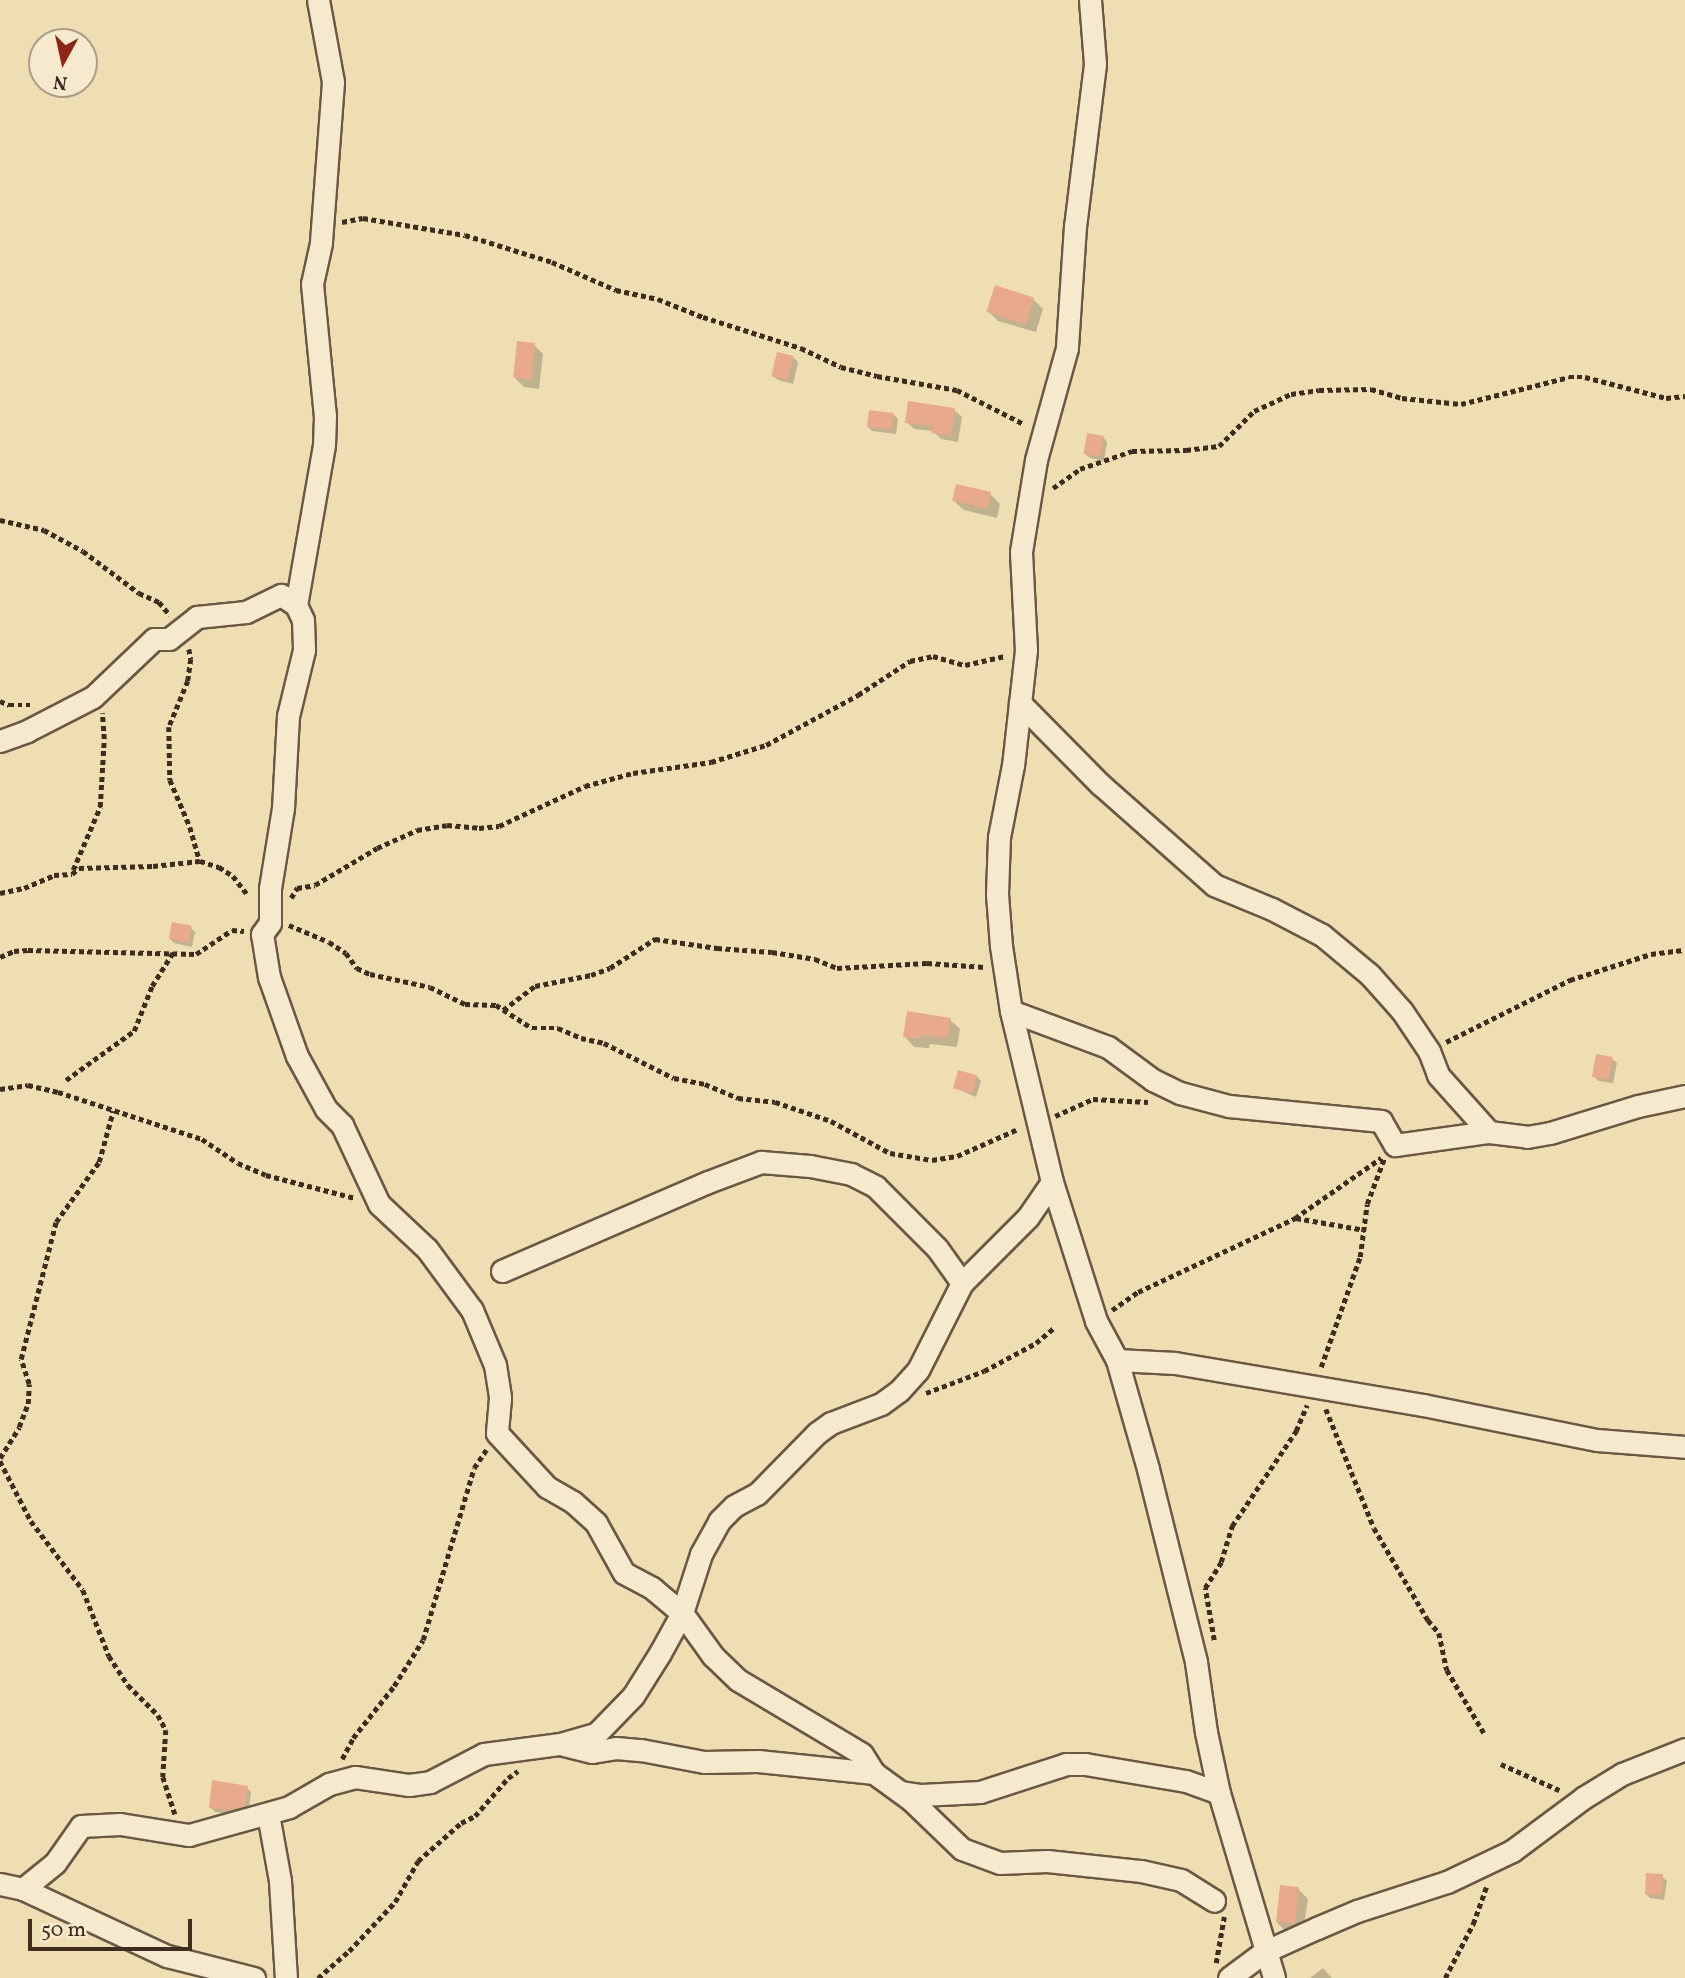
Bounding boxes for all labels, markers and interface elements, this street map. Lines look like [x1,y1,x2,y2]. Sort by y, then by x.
north arrow [28,28,98,98]
text: N [52,68,69,96]
scale bar [32,1904,196,1948]
text: 50 m [41,1916,86,1945]

